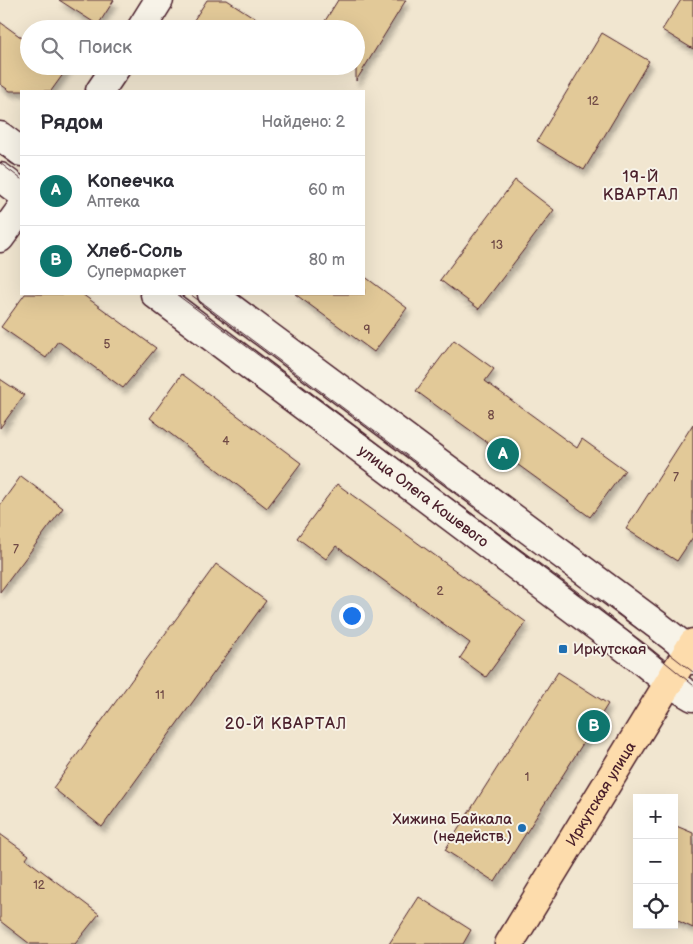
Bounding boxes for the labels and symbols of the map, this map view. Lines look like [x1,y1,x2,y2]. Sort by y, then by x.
house number: 12 [587,94,599,109]
district label: 19-Й КВАРТАЛ [603,168,679,205]
house number: 13 [491,238,503,253]
house number: 9 [364,323,371,338]
house number: 5 [104,337,111,352]
house number: 8 [488,408,495,423]
house number: 4 [222,434,230,449]
pin: A [487,435,519,473]
street label: улица Олега Кошевого [354,441,492,552]
house number: 7 [673,470,679,485]
house number: 7 [13,542,19,557]
house number: 2 [436,584,444,599]
your location [339,603,365,629]
place label: Иркутская [573,640,646,659]
marker: Иркутская [557,643,569,655]
house number: 11 [155,688,165,703]
pin: B [578,707,610,745]
district label: 20-Й КВАРТАЛ [225,715,347,734]
street label: Иркутская улица [562,738,640,850]
house number: 1 [525,770,529,785]
place label: Хижина Байкала (недейств.) [393,810,512,846]
marker: Хижина Байкала (недейств.) [516,822,528,834]
house number: 12 [33,878,45,893]

